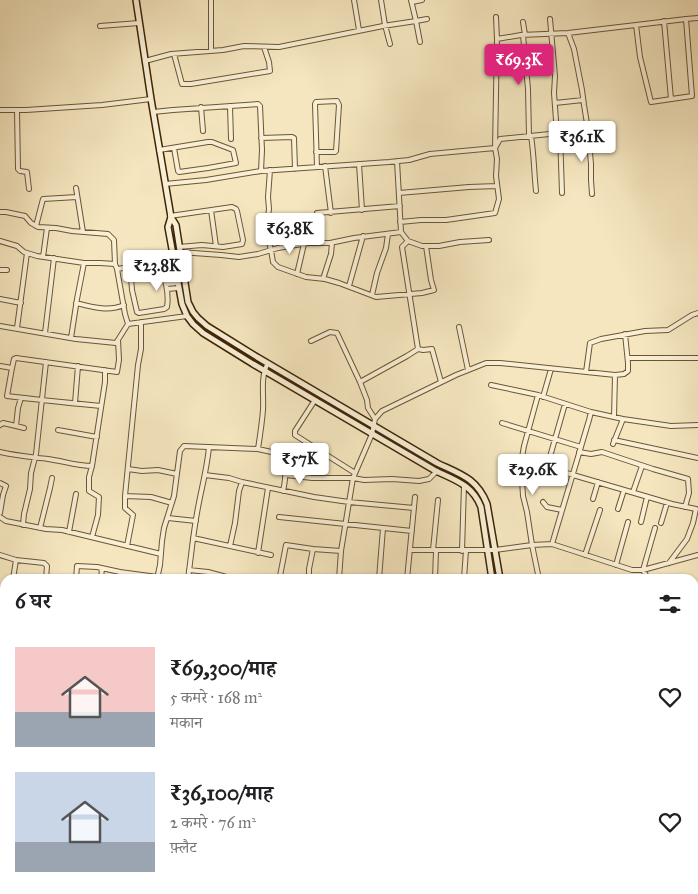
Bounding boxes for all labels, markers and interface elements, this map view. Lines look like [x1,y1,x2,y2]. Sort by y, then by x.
pin: ₹69.3K [478,44,560,86]
text: ₹69.3K [496,50,542,69]
pin: ₹36.1K [541,120,623,163]
text: ₹36.1K [560,127,604,146]
pin: ₹63.8K [249,212,331,255]
text: ₹63.8K [267,219,313,238]
pin: ₹23.8K [116,250,198,292]
text: ₹23.8K [134,256,180,275]
pin: ₹57K [270,442,330,485]
text: ₹57K [282,449,318,468]
pin: ₹29.6K [492,454,574,496]
text: ₹29.6K [509,460,557,479]
text: 6 घर [15,588,51,614]
icon: filters [656,590,684,618]
text: ₹69,300/माह [170,655,276,681]
icon: home [55,667,115,727]
icon: heart [656,683,684,711]
text: 5 कमरे · 168 m² [170,688,262,707]
text: मकान [170,713,202,732]
text: ₹36,100/माह [170,780,273,806]
icon: home [55,792,115,852]
icon: heart [656,808,684,836]
text: 2 कमरे · 76 m² [170,813,256,832]
text: फ़्लैट [170,838,197,857]

